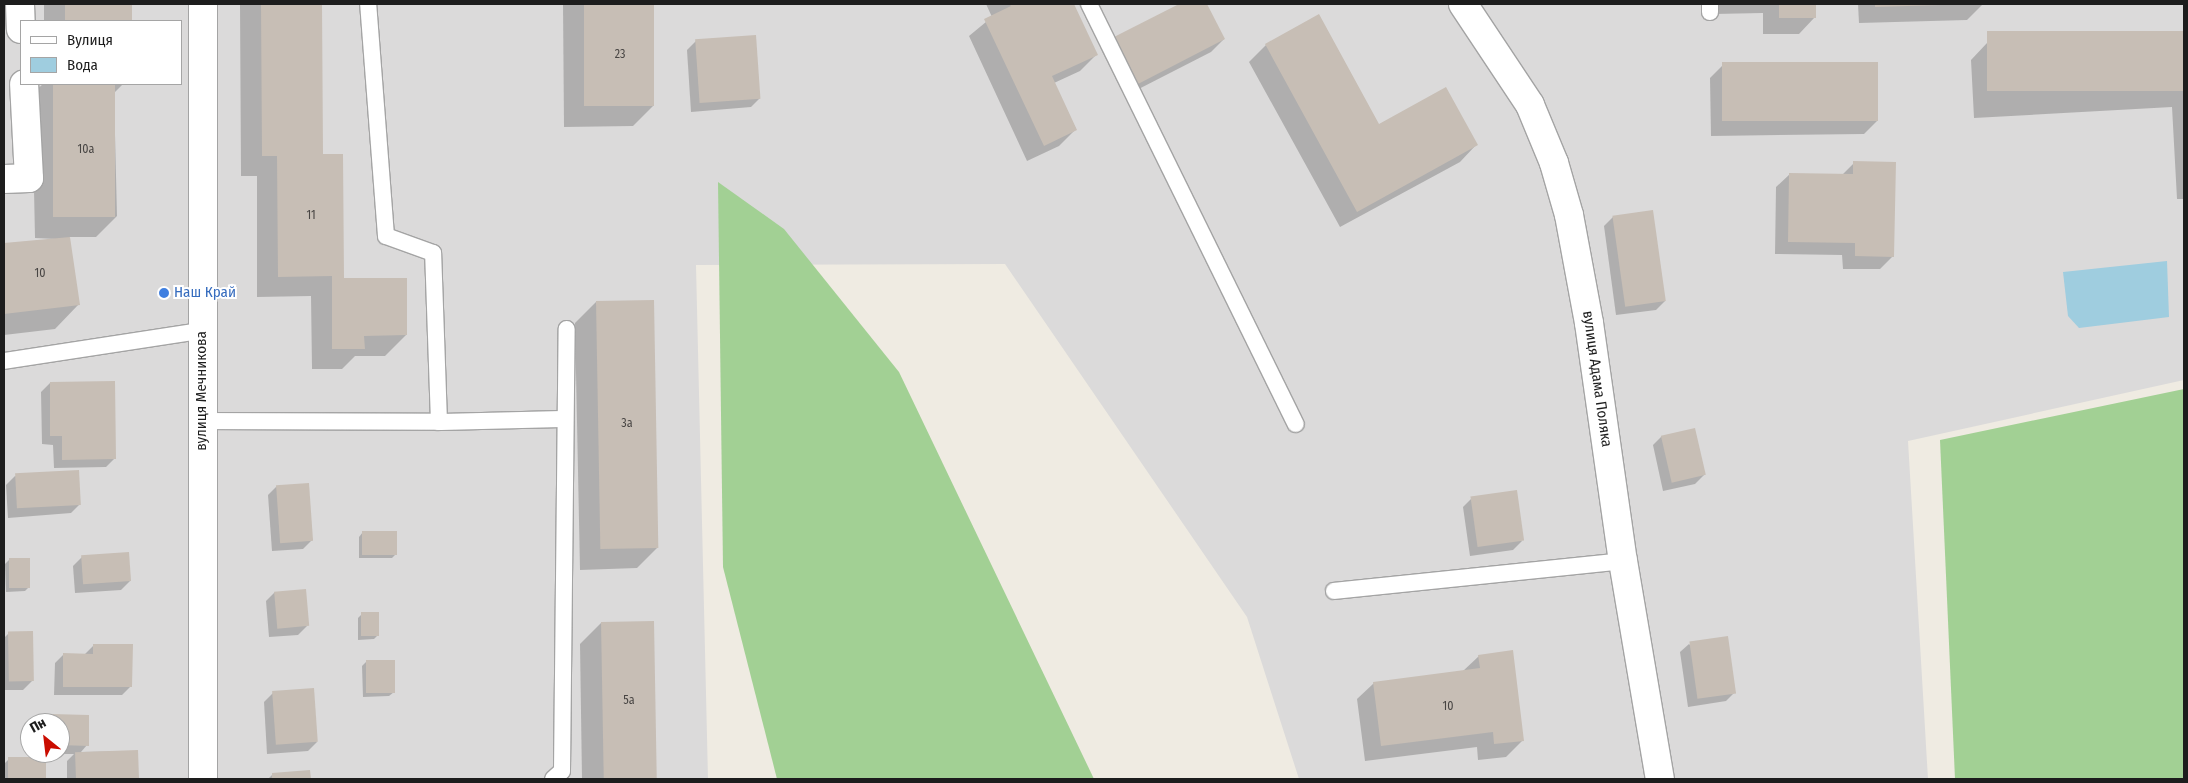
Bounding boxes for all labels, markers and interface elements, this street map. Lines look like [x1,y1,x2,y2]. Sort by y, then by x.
legend [20,20,182,85]
text: Вулиця [67,31,113,49]
house number: 23 [615,48,625,62]
text: Вода [67,56,98,74]
house number: 10а [78,143,94,157]
house number: 11 [306,209,316,223]
house number: 10 [35,267,45,281]
place label: Наш Край [174,284,236,302]
marker: Наш Край [158,287,170,299]
street label: вулиця Адама Поляка [1579,310,1615,448]
street label: вулиця Мечникова [193,331,211,451]
house number: 3а [621,417,633,431]
house number: 5а [623,694,635,708]
house number: 10 [1443,700,1453,714]
north arrow [20,713,70,763]
text: Пн [27,714,49,737]

